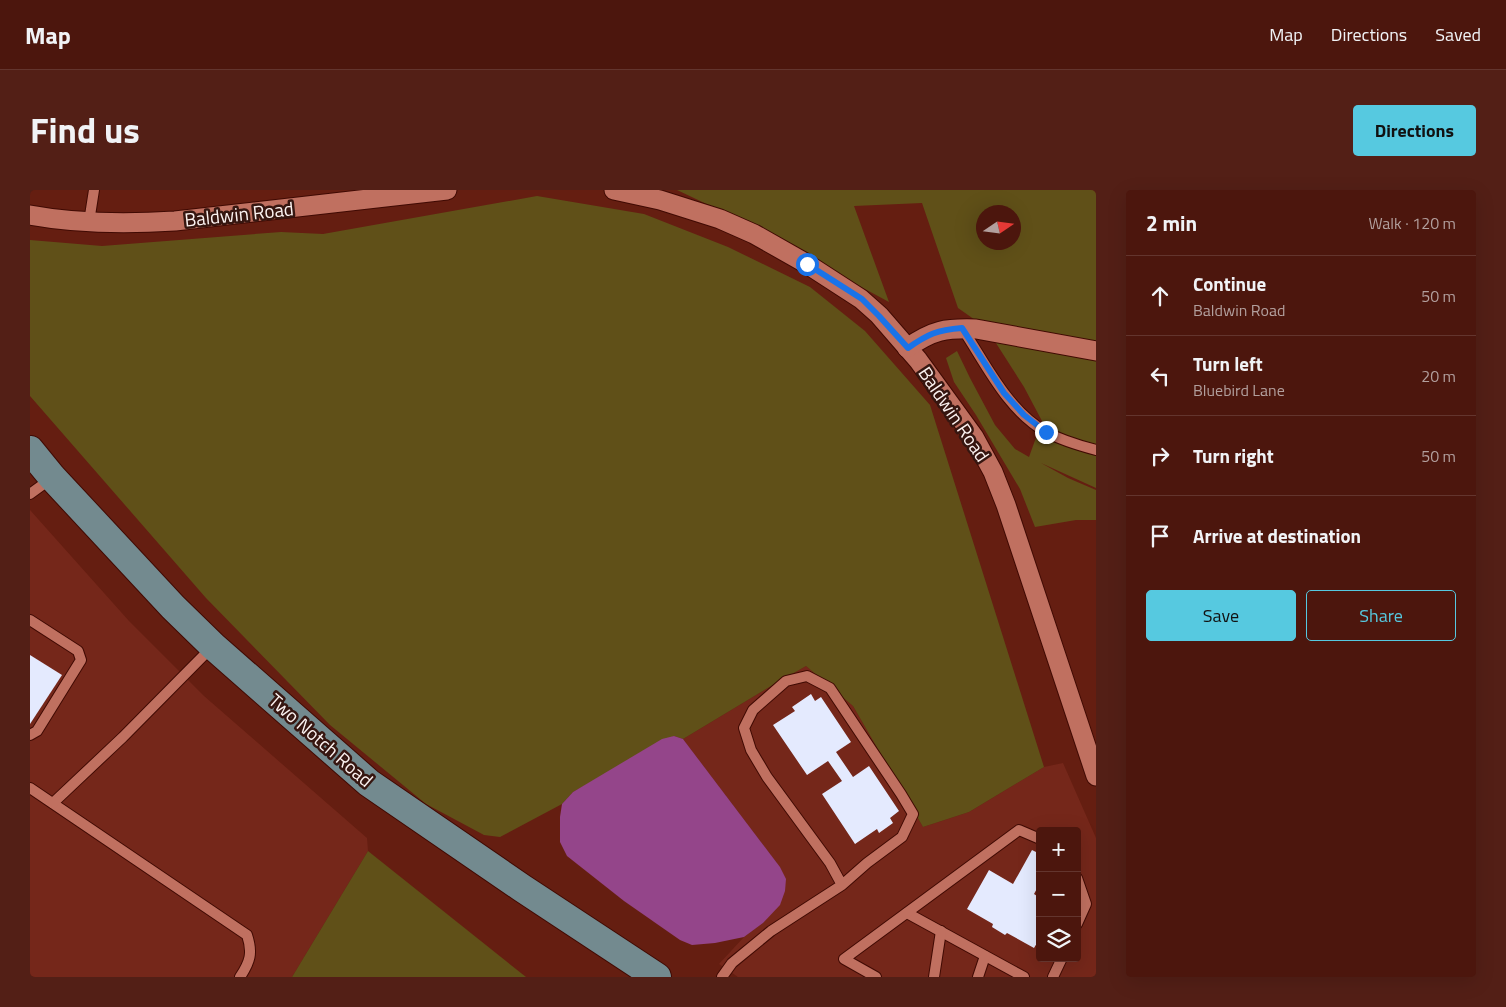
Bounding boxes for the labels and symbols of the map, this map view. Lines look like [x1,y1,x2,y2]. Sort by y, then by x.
street label: Baldwin Road [183,193,295,234]
north arrow [976,205,1021,250]
route start [796,253,819,276]
street label: Baldwin Road [912,360,997,467]
route end [1035,421,1058,444]
street label: Two Notch Road [263,686,380,793]

